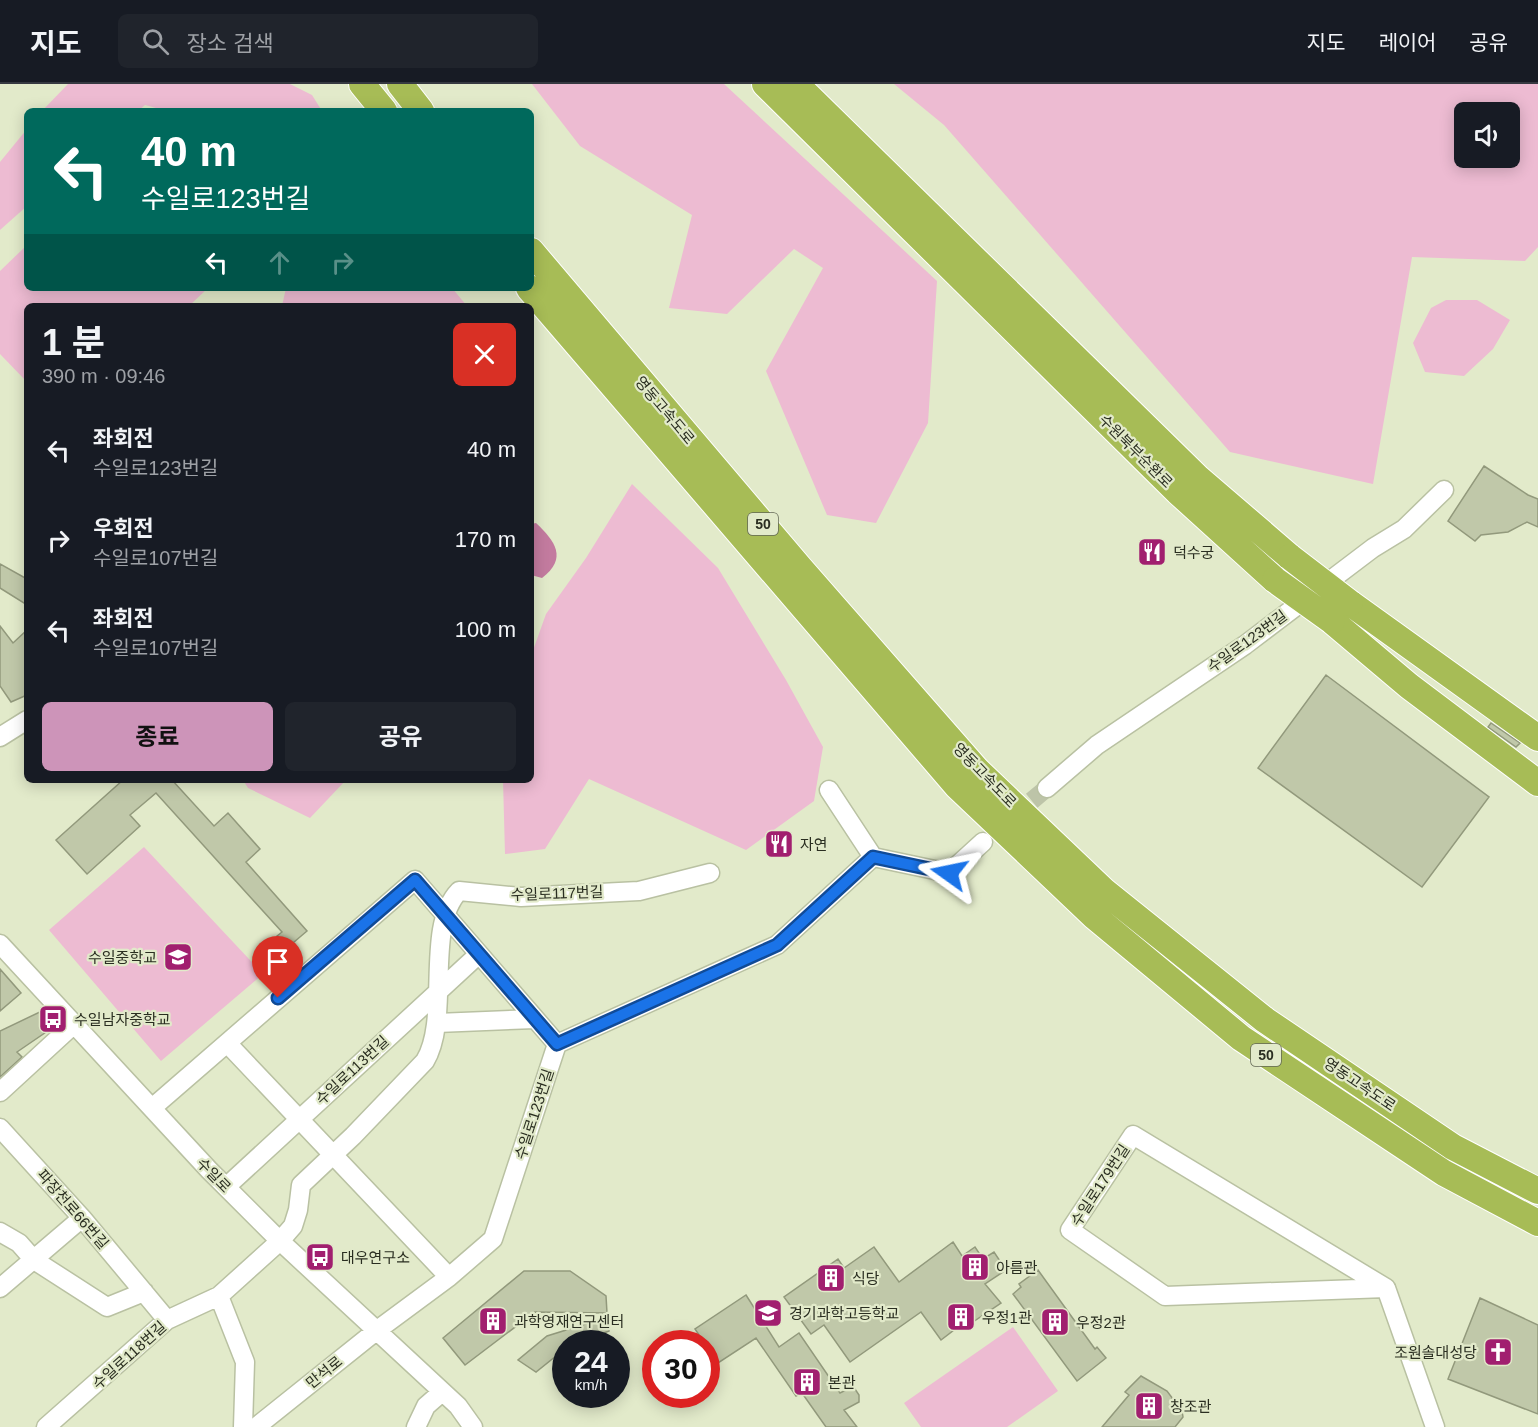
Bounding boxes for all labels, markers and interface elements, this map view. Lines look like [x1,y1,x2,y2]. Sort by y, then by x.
search box [118,14,538,68]
icon: search [139,25,172,58]
text: 지도 [30,28,82,59]
text: 장소 검색 [187,31,274,56]
text: 지도 [1307,31,1345,54]
text: 레이어 [1378,31,1436,54]
text: 공유 [1469,31,1508,54]
map controls [1454,102,1520,168]
button: sound [1454,102,1520,168]
text: 40 m [141,128,237,175]
icon: left [42,132,120,210]
text: 수일로123번길 [141,184,310,214]
icon: left [200,246,233,279]
icon: ahead [263,246,296,279]
icon: right [326,246,359,279]
text: 1 분 [42,322,105,363]
button: close [453,323,516,386]
text: 390 m · 09:46 [42,365,165,387]
street label: 영동고속도로 [632,373,698,447]
street label: 수원북부순환로 [1096,411,1176,491]
text: 좌회전 [93,426,154,451]
icon: left [42,434,75,467]
text: 40 m [467,437,516,462]
text: 수일로123번길 [93,457,218,479]
road number: 50 [748,513,778,535]
text: 우회전 [93,516,154,541]
icon: right [42,524,75,557]
text: 170 m [455,527,516,552]
restaurant icon: 덕수궁 [1136,536,1168,568]
place label: 덕수궁 [1173,544,1214,561]
text: 수일로107번길 [93,547,218,569]
text: 좌회전 [93,606,154,631]
street label: 수일로123번길 [1204,606,1290,676]
icon: left [42,614,75,647]
text: 100 m [455,617,516,642]
text: 수일로107번길 [93,637,218,659]
button: 종료 [42,702,273,771]
button: 공유 [285,702,516,771]
street label: 영동고속도로 [950,739,1020,811]
restaurant icon: 자연 [763,828,795,860]
place label: 자연 [800,836,828,853]
position arrow [917,841,981,905]
street label: 수일로117번길 [510,883,604,903]
pin [252,936,303,998]
school or university icon: 수일중학교 [162,941,194,973]
icon: arrive [261,945,294,978]
place label: 수일중학교 [88,949,157,966]
bus stop icon: 수일남자중학교 [37,1003,69,1035]
place label: 수일남자중학교 [74,1011,171,1028]
street label: 수일로113번길 [312,1032,392,1108]
road number: 50 [1251,1044,1281,1066]
street label: 영동고속도로 [1321,1054,1399,1114]
street label: 수일로123번길 [511,1067,557,1161]
street label: 수일로179번길 [1067,1141,1133,1229]
street label: 수일로 [194,1154,234,1196]
street label: 파장천로66번길 [34,1166,112,1252]
bus stop icon: 대우연구소 [304,1241,336,1273]
place label: 대우연구소 [341,1249,410,1266]
building icon: 아름관 [959,1251,991,1283]
place label: 아름관 [996,1259,1038,1276]
building icon: 식당 [815,1262,847,1294]
place label: 식당 [852,1270,880,1287]
school or university icon: 경기과학고등학교 [752,1297,784,1329]
building icon: 우정1관 [945,1301,977,1333]
building icon: 과학영재연구센터 [477,1305,509,1337]
place label: 경기과학고등학교 [789,1305,899,1322]
building icon: 우정2관 [1039,1306,1071,1338]
place label: 우정1관 [982,1309,1032,1326]
place label: 과학영재연구센터 [514,1313,624,1330]
place label: 우정2관 [1076,1314,1126,1331]
street label: 수일로118번길 [89,1318,169,1392]
speed limit sign: 30 [642,1330,720,1408]
church icon: 조원솔대성당 [1482,1336,1514,1368]
place label: 조원솔대성당 [1394,1344,1477,1361]
text: 24 [574,1345,608,1378]
street label: 만석로 [303,1352,345,1392]
building icon: 본관 [791,1366,823,1398]
place label: 본관 [828,1374,856,1391]
text: km/h [575,1376,607,1393]
building icon: 창조관 [1133,1390,1165,1422]
place label: 창조관 [1170,1398,1212,1415]

